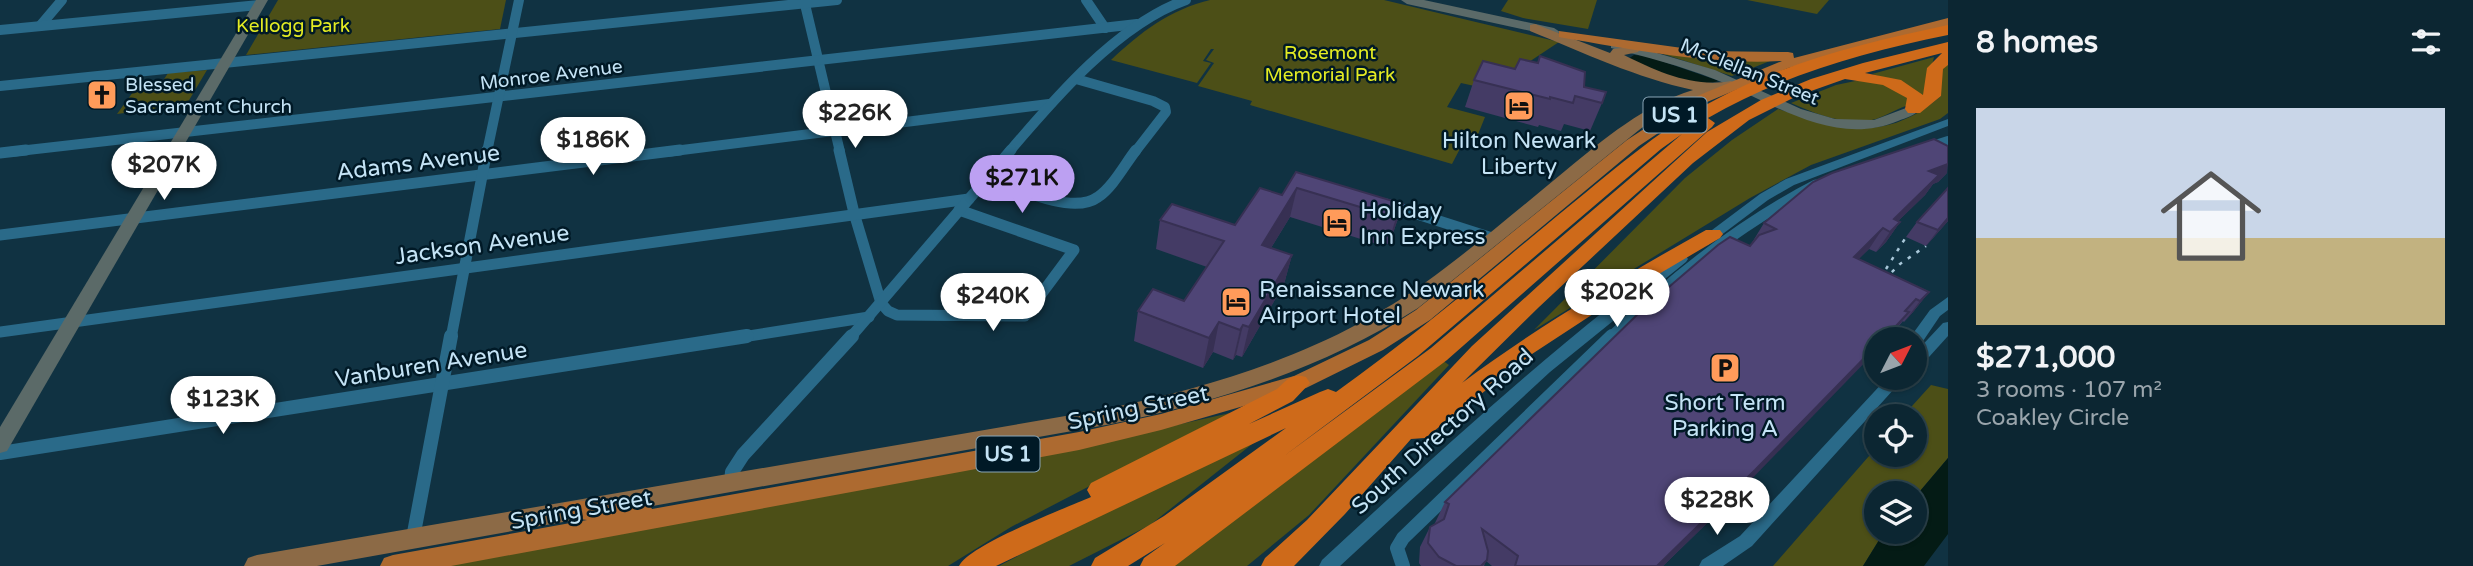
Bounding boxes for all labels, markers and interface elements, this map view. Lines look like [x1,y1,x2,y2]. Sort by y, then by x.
park label: Kellogg Park [236,15,350,37]
icon: filters [2407,23,2445,61]
text: 8 homes [1976,24,2098,61]
street label: McClellan Street [1677,34,1822,110]
park label: Rosemont Memorial Park [1265,42,1395,86]
street label: Monroe Avenue [479,55,624,95]
place label: Blessed Sacrament Church [125,74,292,118]
church icon: Blessed Sacrament Church [85,78,119,112]
hotel icon: Hilton Newark Liberty [1502,89,1536,123]
pin: $226K [806,90,904,150]
road number: US 1 [1644,97,1706,132]
text: $226K [819,99,891,127]
pin: $186K [544,118,642,177]
text: $186K [557,126,629,154]
place label: Hilton Newark Liberty [1442,127,1596,181]
street label: Adams Avenue [335,139,502,187]
pin: $207K [115,142,213,202]
text: $207K [128,151,200,179]
icon: home [2148,153,2274,279]
pin: $271K [973,156,1071,215]
text: $271K [986,164,1058,192]
place label: Holiday Inn Express [1360,197,1486,251]
hotel icon: Holiday Inn Express [1320,206,1354,240]
street label: Jackson Avenue [393,219,571,271]
pin: $202K [1568,270,1666,329]
pin: $240K [944,274,1042,333]
place label: Renaissance Newark Airport Hotel [1259,276,1485,330]
text: $202K [1581,278,1653,306]
text: $240K [957,282,1029,310]
hotel icon: Renaissance Newark Airport Hotel [1219,285,1253,319]
north arrow [1864,327,1927,390]
map controls [1864,327,1927,544]
street label: Vanburen Avenue [333,336,529,394]
text: $271,000 [1976,339,2115,376]
street label: South Directory Road [1346,343,1539,521]
parking icon: Short Term Parking A [1708,351,1742,385]
pin: $123K [174,376,272,436]
text: 3 rooms · 107 m² [1976,376,2162,404]
street label: Spring Street [1065,379,1211,437]
text: $123K [187,385,259,413]
place label: Short Term Parking A [1664,389,1786,443]
button: locate [1864,404,1927,467]
text: Coakley Circle [1976,404,2129,432]
road number: US 1 [976,436,1040,472]
pin: $228K [1668,477,1766,537]
button: layers [1864,481,1927,544]
street label: Spring Street [508,484,654,536]
text: $228K [1681,486,1753,514]

